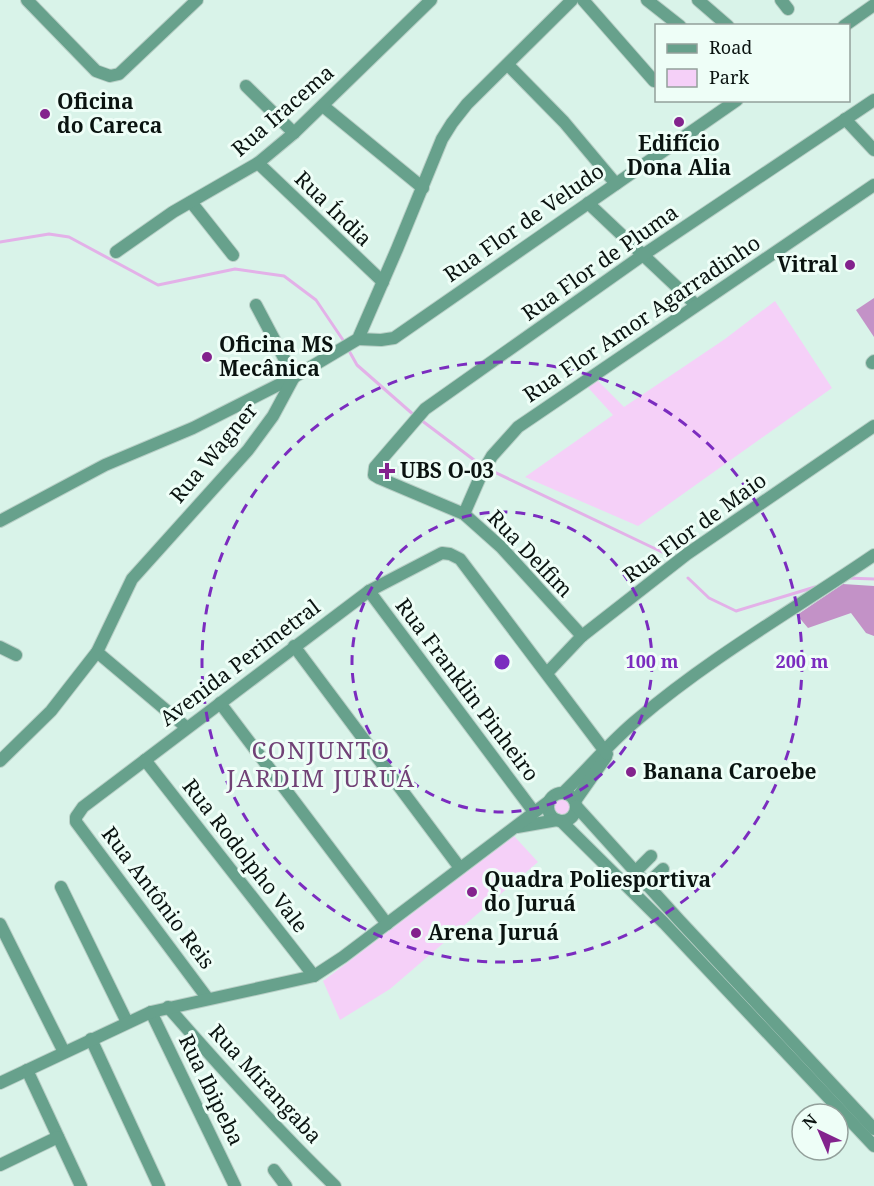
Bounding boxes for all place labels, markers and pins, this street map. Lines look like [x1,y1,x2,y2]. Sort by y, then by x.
place label: Oficina do Careca [57,87,162,139]
marker: Oficina do Careca [38,107,52,121]
marker: Edifício Dona Alia [672,115,686,129]
place label: Edifício Dona Alia [627,129,731,181]
place label: Vitral [777,250,839,278]
marker: Vitral [843,258,857,272]
place label: Oficina MS Mecânica [219,330,333,382]
marker: Oficina MS Mecânica [200,350,214,364]
place label: UBS O-03 [400,456,494,484]
marker: UBS O-03 [378,462,396,480]
centre of rings [492,652,512,672]
place label: Banana Caroebe [643,757,817,785]
marker: Banana Caroebe [624,765,638,779]
place label: Quadra Poliesportiva do Juruá [484,865,711,917]
marker: Quadra Poliesportiva do Juruá [465,885,479,899]
place label: Arena Juruá [428,918,559,946]
marker: Arena Juruá [409,926,423,940]

